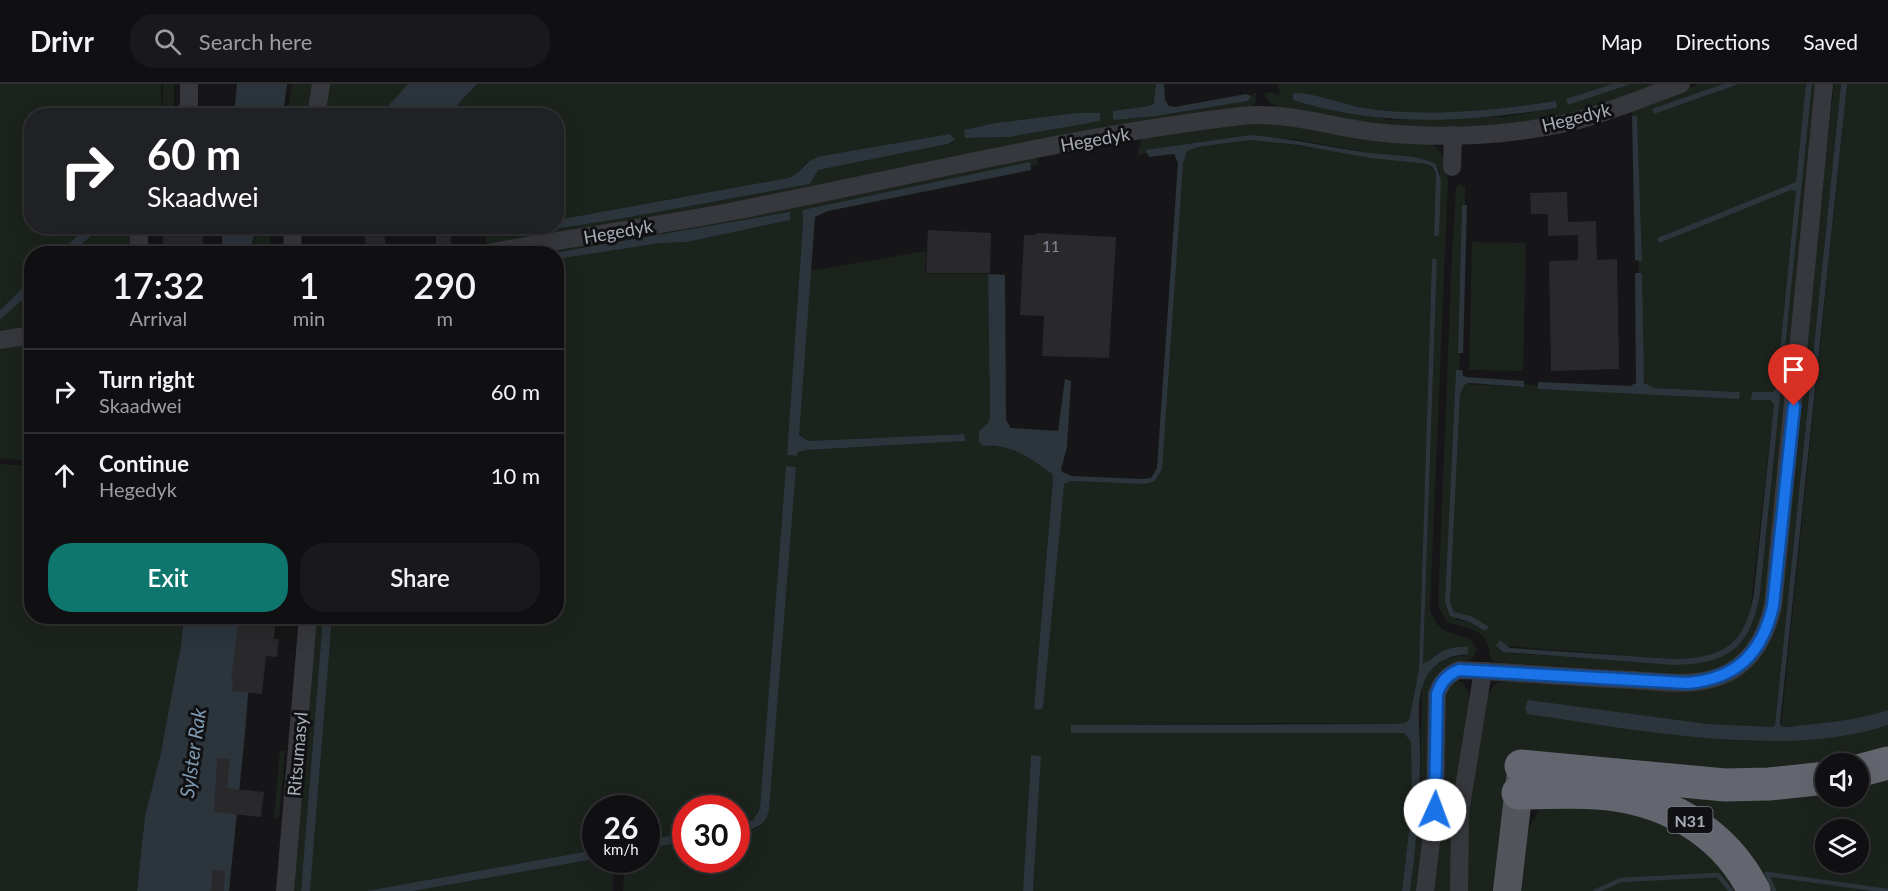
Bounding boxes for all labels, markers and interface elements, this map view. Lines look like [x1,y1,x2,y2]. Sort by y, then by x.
search box [130,14,550,68]
text: Drivr [30,24,94,58]
icon: search [151,25,184,58]
text: Search here [199,28,312,55]
text: Map [1601,29,1642,54]
text: Directions [1675,29,1770,54]
text: Saved [1803,29,1858,54]
street label: Hegedyk [1539,98,1614,136]
street label: Hegedyk [1059,122,1132,156]
text: 60 m [147,129,241,179]
icon: right [48,132,126,210]
text: Skaadwei [147,180,259,213]
street label: Hegedyk [582,214,655,248]
house number: 11 [1042,237,1060,255]
text: 17:32 [112,263,205,307]
text: 1 [299,263,319,307]
text: 290 [413,263,476,307]
text: Arrival [130,306,187,330]
text: min [293,306,325,330]
text: m [436,306,453,330]
pin [1768,344,1819,406]
icon: arrive [1777,353,1810,386]
text: Turn right [99,366,194,393]
icon: right [48,375,81,408]
text: 60 m [491,378,540,405]
text: Skaadwei [99,393,182,417]
text: Continue [99,450,189,477]
icon: ahead [48,459,81,492]
text: 10 m [491,462,540,489]
text: Hegedyk [99,477,177,501]
button: Exit [48,543,288,612]
button: Share [300,543,540,612]
water label: Sylster Rak [174,706,210,799]
street label: Ritsumasyl [282,711,312,797]
map controls [1815,753,1869,873]
button: sound [1815,753,1869,807]
position arrow [1403,778,1467,842]
speed limit sign: 30 [672,795,750,873]
road number: N31 [1668,807,1712,833]
text: 26 [604,809,638,845]
button: layers [1815,819,1869,873]
text: km/h [603,840,639,858]

